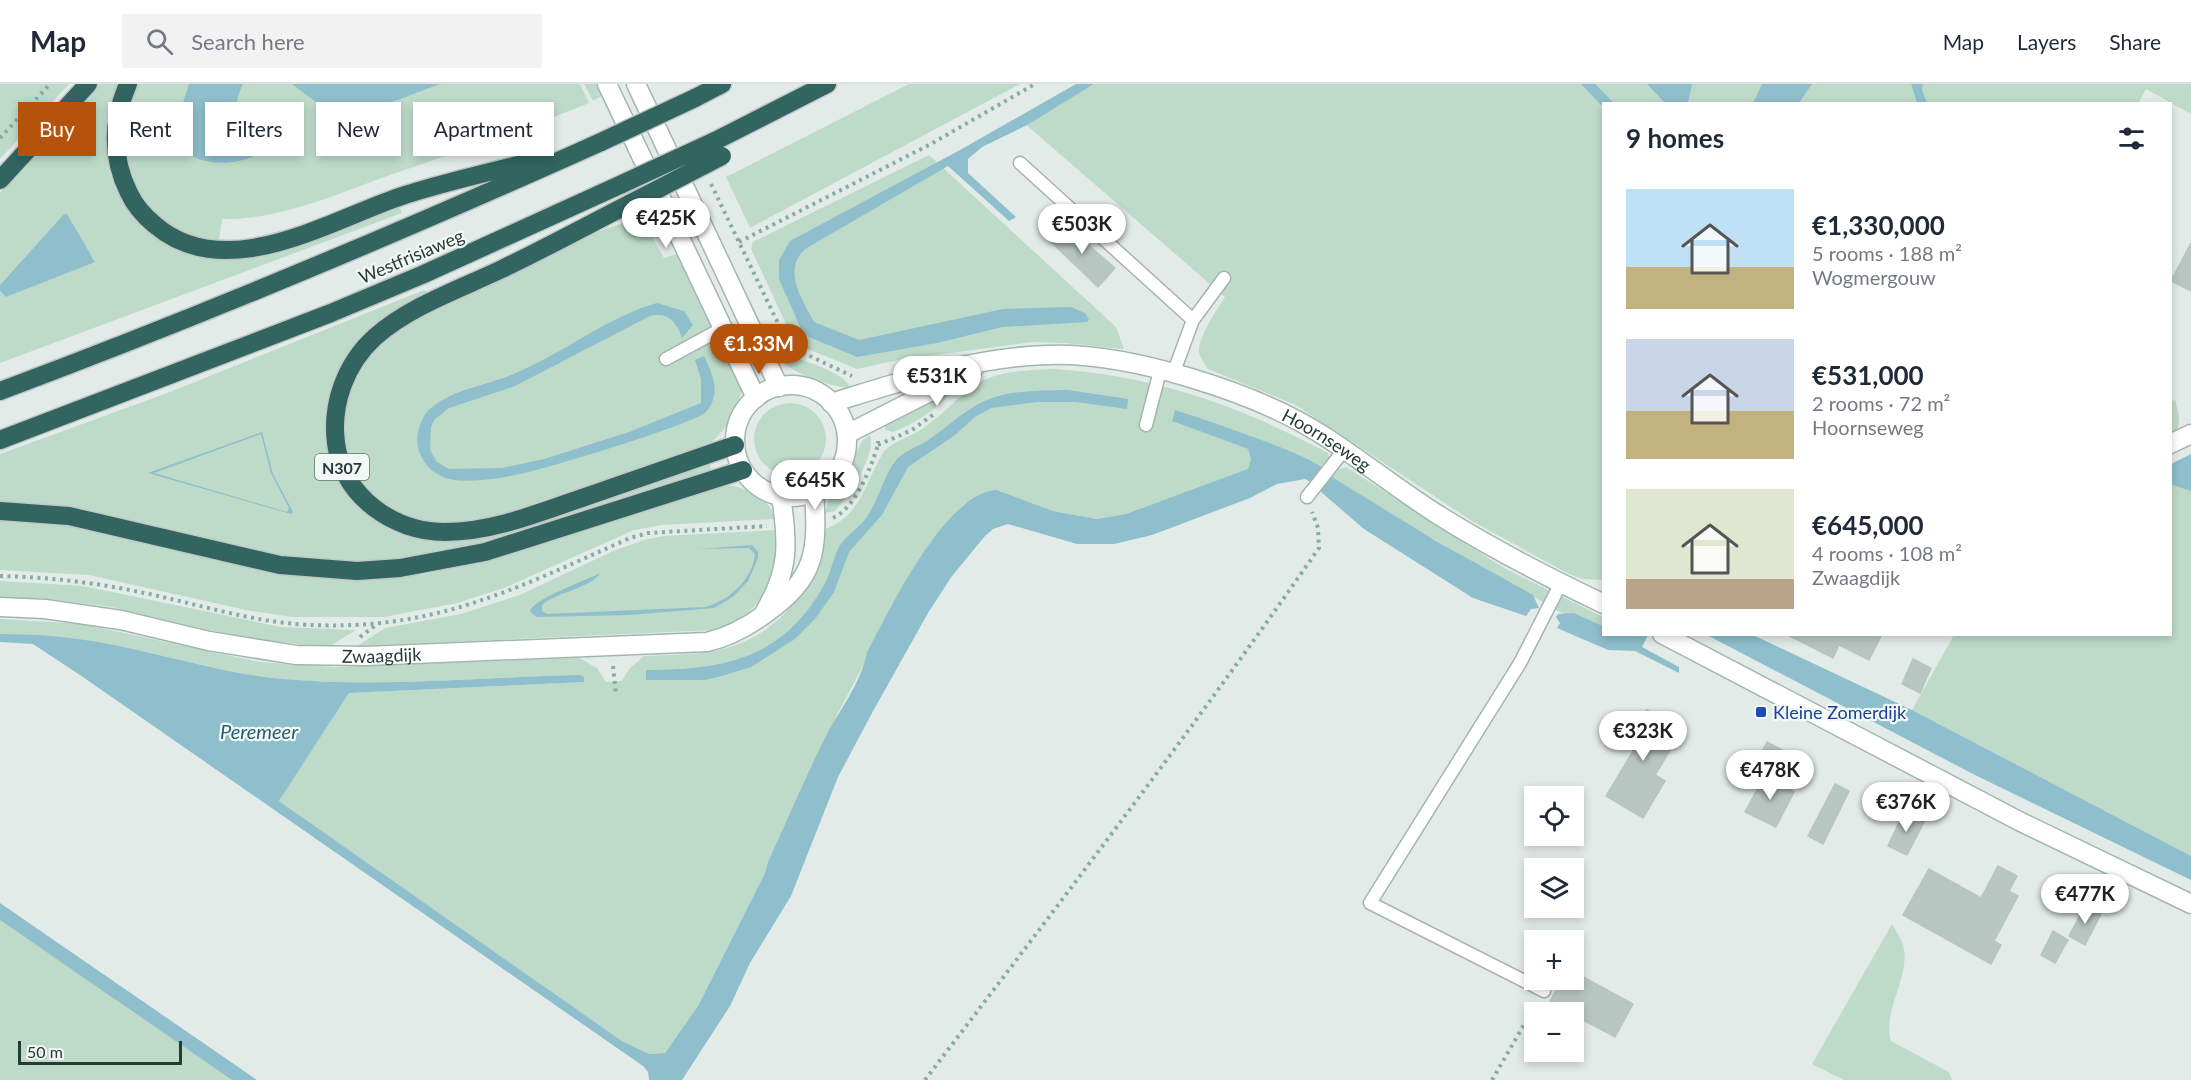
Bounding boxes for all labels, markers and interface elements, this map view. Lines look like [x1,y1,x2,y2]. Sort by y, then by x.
search box [122,14,542,68]
text: Map [30,24,86,58]
icon: search [143,25,176,58]
text: Search here [191,28,305,55]
text: Map [1943,29,1984,54]
text: Layers [2017,29,2076,54]
text: Share [2109,29,2161,54]
chip: Buy [18,102,96,156]
chip: Rent [108,102,193,156]
chip: Filters [205,102,304,156]
chip: New [316,102,401,156]
chip: Apartment [413,102,554,156]
text: 9 homes [1626,122,1724,154]
icon: filters [2115,122,2148,155]
pin: €425K [624,198,708,249]
pin: €503K [1040,204,1124,255]
text: €425K [636,205,696,229]
text: €1,330,000 [1812,209,1945,241]
text: €503K [1052,211,1112,235]
icon: home [1674,213,1746,285]
street label: Westfrisiaweg [355,224,467,288]
text: 5 rooms · 188 m² [1812,241,1962,265]
text: Wogmergouw [1812,265,1936,289]
pin: €1.33M [710,324,808,375]
text: €1.33M [724,331,794,355]
pin: €531K [895,356,979,407]
text: €531,000 [1812,359,1924,391]
text: €531K [907,363,967,387]
icon: home [1674,363,1746,435]
text: 2 rooms · 72 m² [1812,391,1950,415]
street label: Hoornseweg [1279,404,1375,476]
text: Hoornseweg [1812,415,1924,439]
road number: N307 [315,454,369,480]
pin: €645K [773,460,857,511]
text: €645K [785,467,845,491]
text: €645,000 [1812,509,1924,541]
icon: home [1674,513,1746,585]
text: 4 rooms · 108 m² [1812,541,1962,565]
text: Zwaagdijk [1812,565,1900,589]
street label: Zwaagdijk [342,643,423,667]
place label: Kleine Zomerdijk [1773,701,1907,723]
marker: Kleine Zomerdijk [1754,705,1768,719]
pin: €323K [1601,711,1685,762]
text: €323K [1613,718,1673,742]
water label: Peremeer [220,719,299,743]
pin: €478K [1728,750,1812,801]
text: €478K [1740,757,1800,781]
pin: €376K [1864,782,1948,833]
map controls [1524,786,1584,1062]
button: locate [1524,786,1584,846]
text: €376K [1876,789,1936,813]
button: layers [1524,858,1584,918]
pin: €477K [2043,874,2127,925]
text: €477K [2055,881,2115,905]
button: + [1524,930,1584,990]
button: − [1524,1002,1584,1062]
scale bar [18,1038,182,1066]
text: 50 m [27,1042,63,1061]

